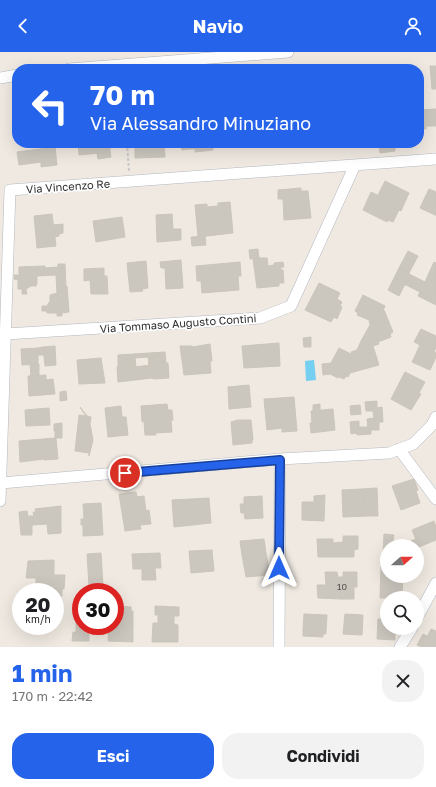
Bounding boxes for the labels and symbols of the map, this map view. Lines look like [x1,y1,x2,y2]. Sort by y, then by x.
street label: Via Vincenzo Re [26,177,110,195]
street label: Via Tommaso Augusto Contini [99,311,257,335]
pin [108,456,142,490]
north arrow [380,539,424,583]
position arrow [258,547,300,589]
house number: 10 [337,581,347,592]
speed limit sign: 30 [72,583,124,635]

